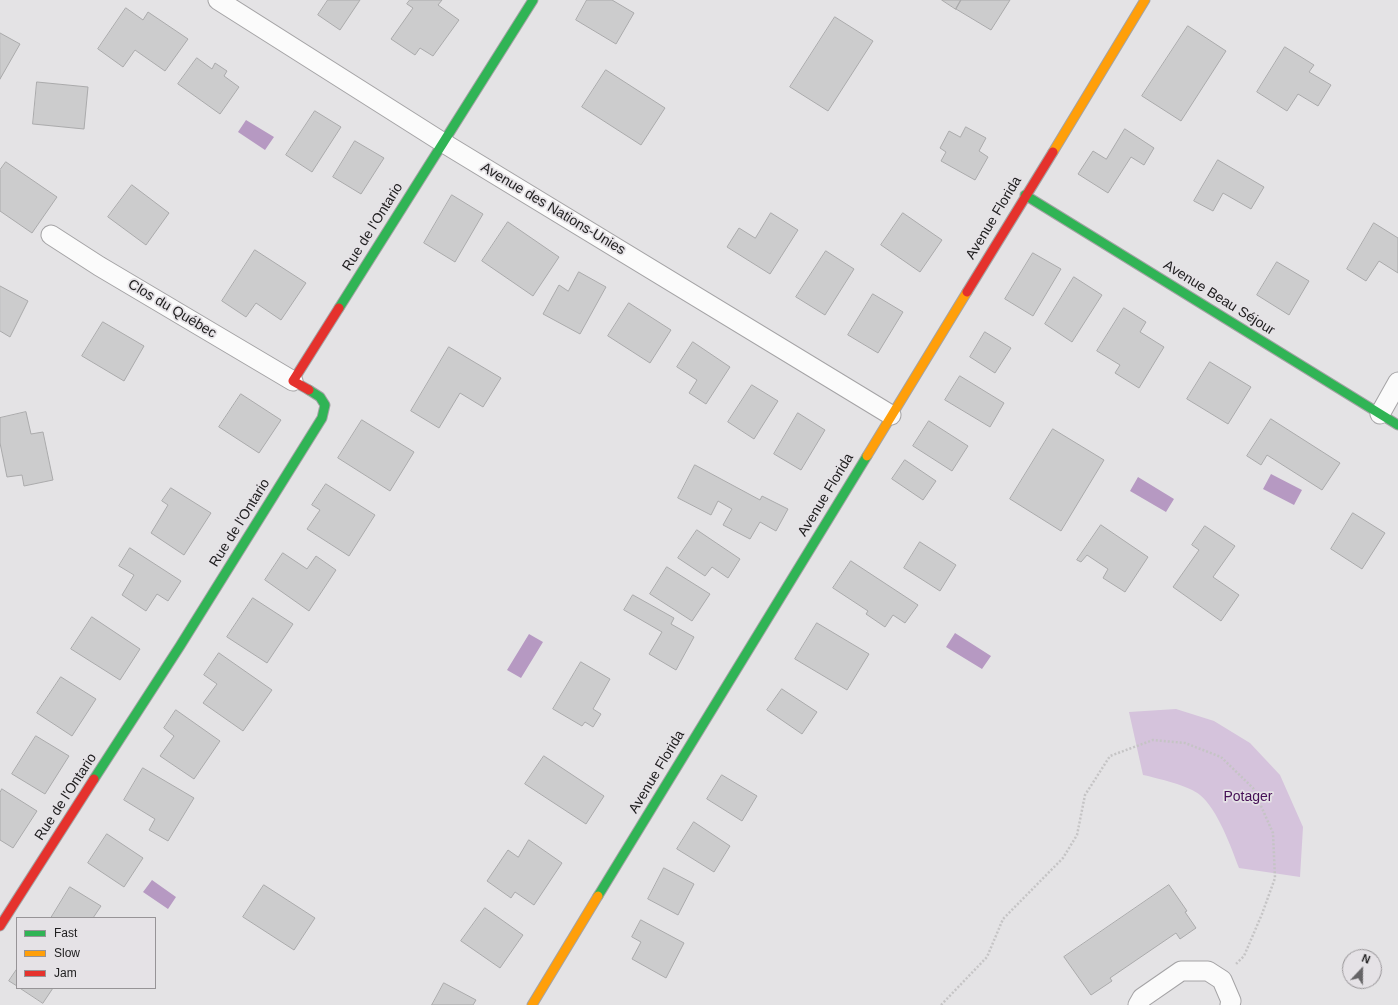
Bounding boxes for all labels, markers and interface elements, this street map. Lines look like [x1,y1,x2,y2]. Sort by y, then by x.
street label: Avenue des Nations-Unies [478,159,628,259]
street label: Avenue Florida [963,173,1025,263]
street label: Rue de l'Ontario [339,180,407,274]
street label: Avenue Beau Séjour [1160,257,1278,339]
street label: Clos du Québec [125,276,219,342]
street label: Avenue Florida [795,450,857,540]
street label: Rue de l'Ontario [206,476,274,570]
street label: Avenue Florida [626,727,688,817]
street label: Rue de l'Ontario [32,750,100,844]
park label: Potager [1223,789,1273,805]
legend [16,917,156,989]
text: Fast [54,926,77,940]
text: Slow [54,946,80,960]
north arrow [1342,949,1382,989]
text: N [1360,952,1372,966]
text: Jam [54,966,77,980]

